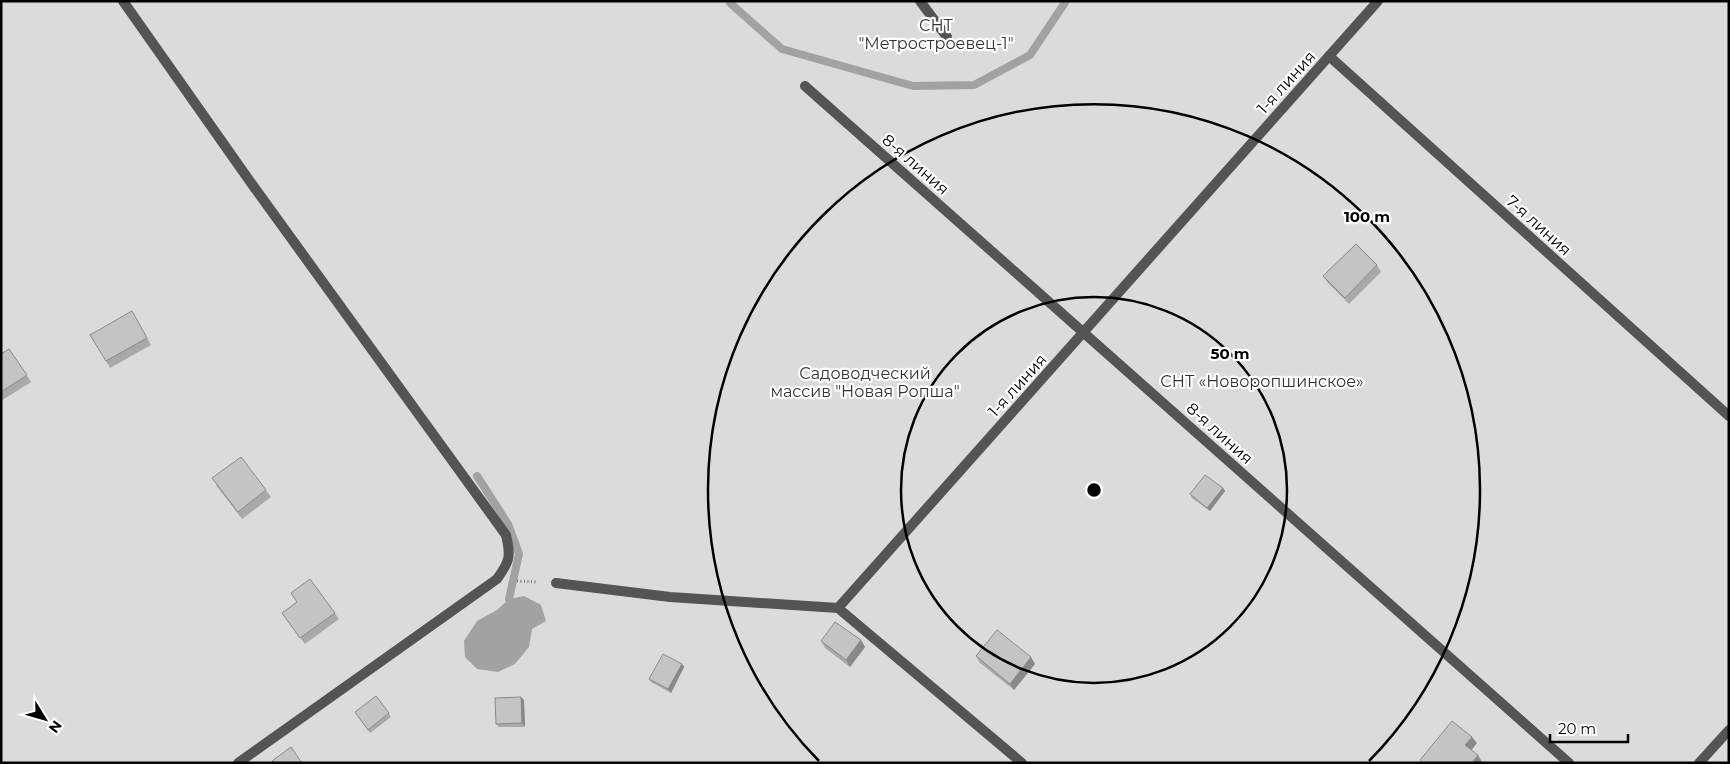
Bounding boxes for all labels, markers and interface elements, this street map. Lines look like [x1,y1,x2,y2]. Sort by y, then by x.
park label: СНТ "Метростроевец-1" [858,16,1014,53]
street label: 1-я линия [1253,47,1320,118]
street label: 8-я линия [878,130,953,199]
street label: 7-я линия [1502,191,1575,259]
text: 100 m [1344,207,1390,226]
text: 50 m [1210,344,1250,363]
street label: 1-я линия [984,350,1051,421]
park label: Садоводческий массив "Новая Ропша" [770,364,960,401]
park label: СНТ «Новоропшинское» [1160,372,1364,391]
street label: 8-я линия [1183,399,1257,468]
centre of rings [1085,481,1103,499]
north arrow [20,694,70,744]
scale bar [1550,712,1628,744]
text: N [45,717,66,737]
text: 20 m [1558,719,1596,738]

